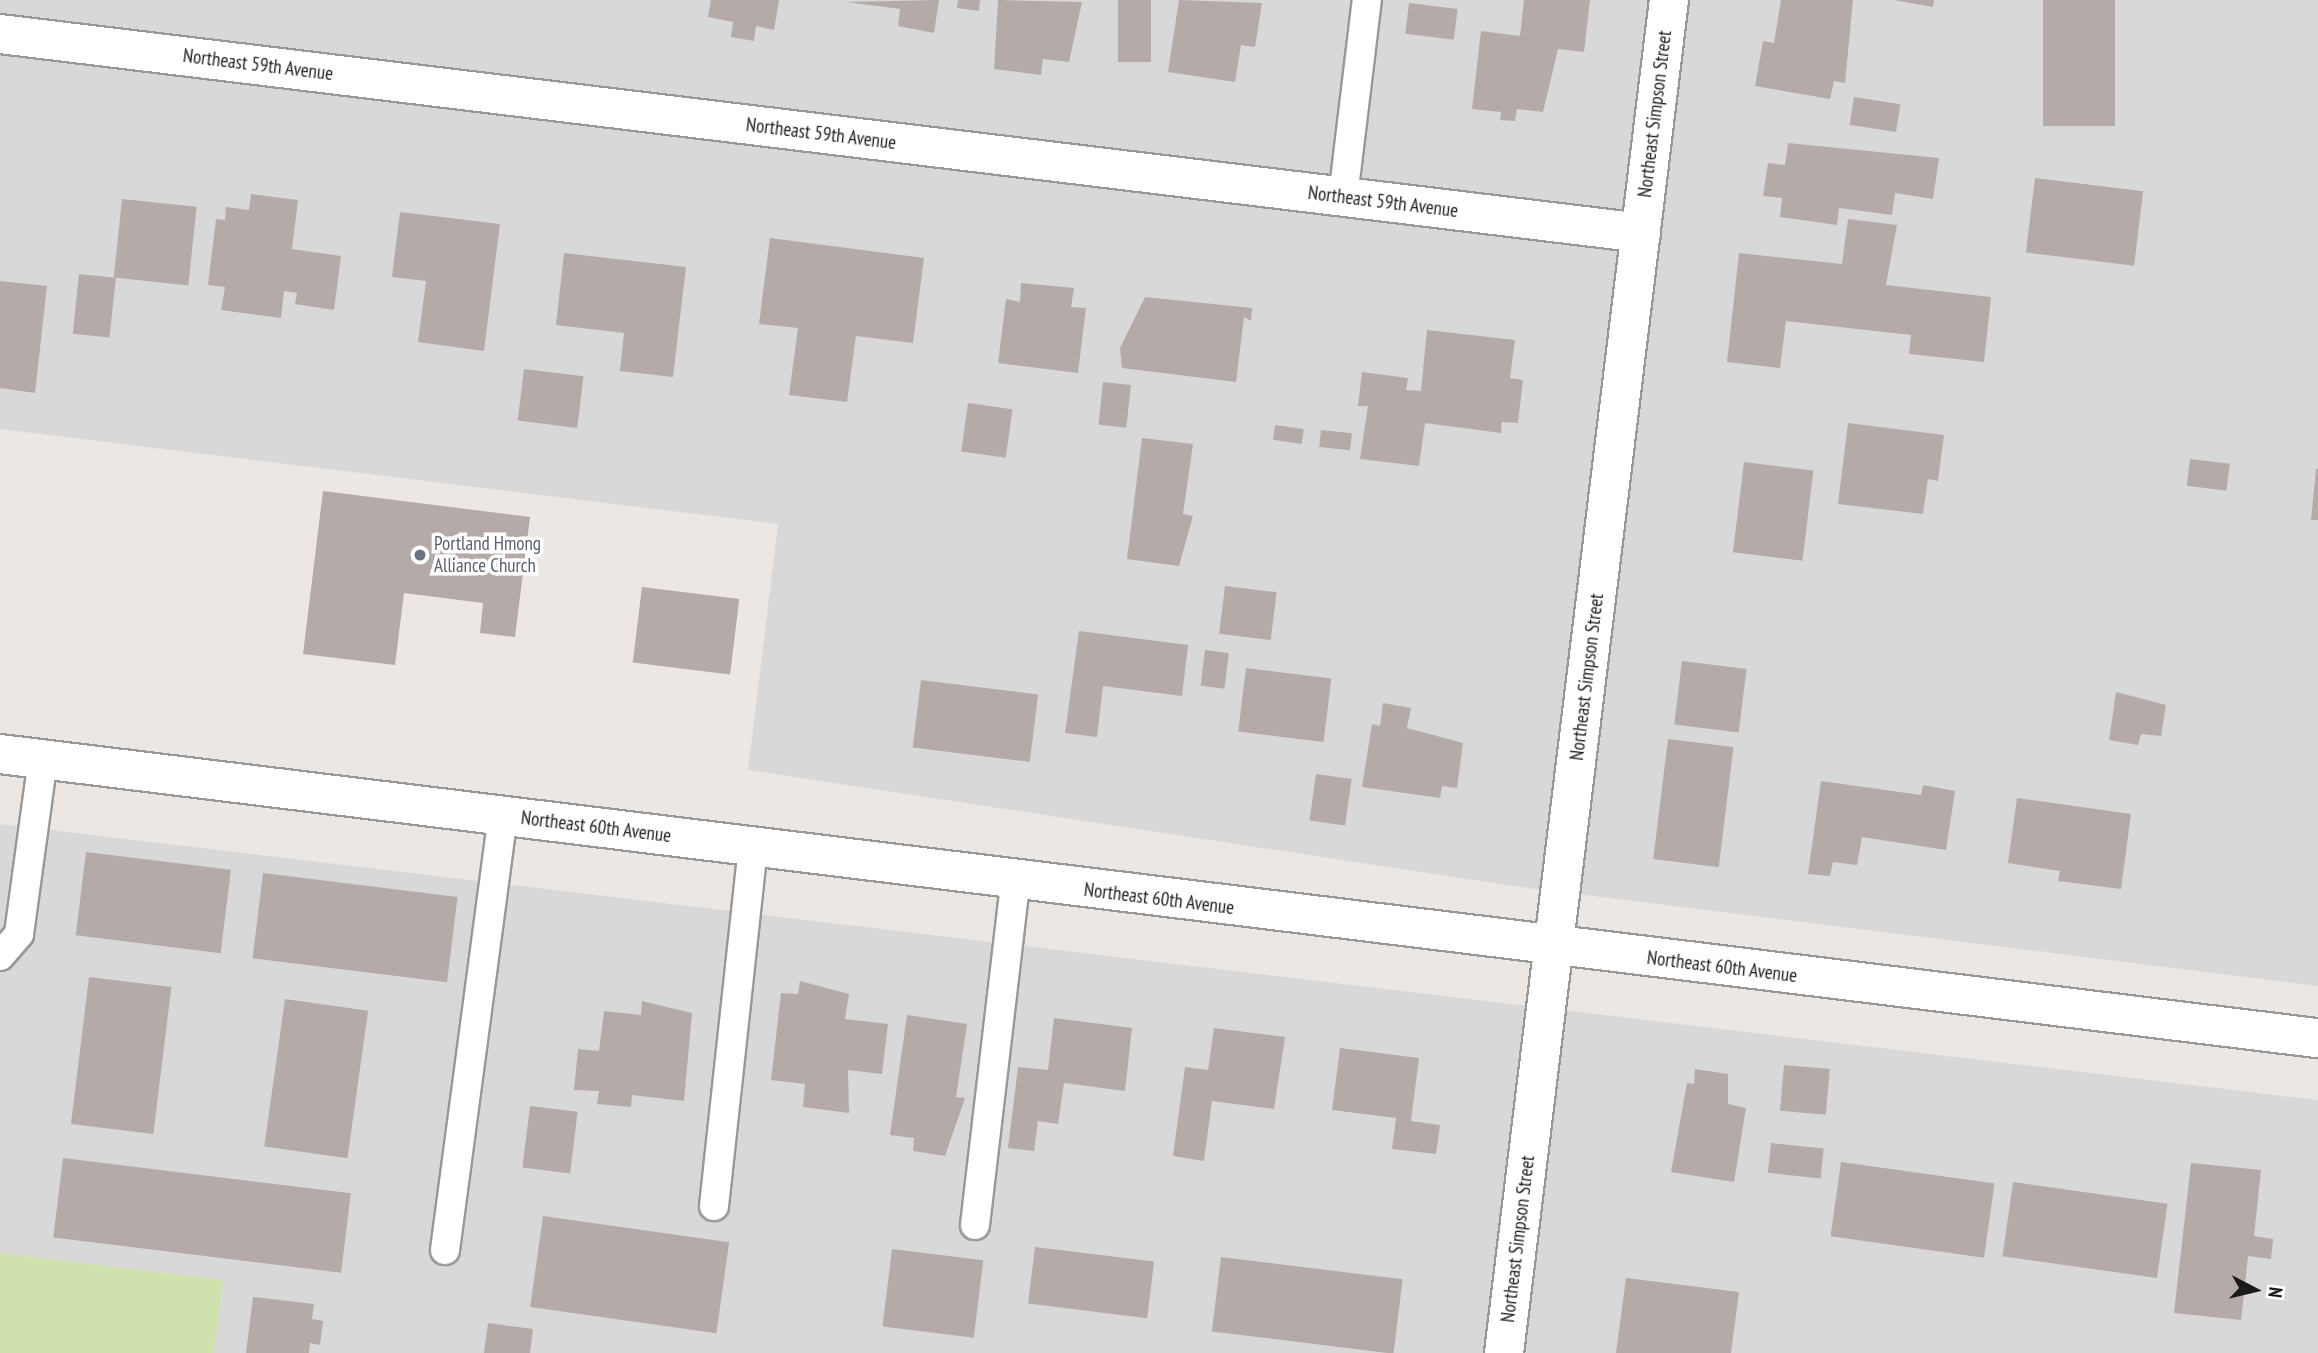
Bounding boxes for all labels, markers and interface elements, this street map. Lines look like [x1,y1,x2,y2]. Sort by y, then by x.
street label: Northeast Simpson Street [1633,29,1677,199]
street label: Northeast 59th Avenue [181,44,335,86]
street label: Northeast 59th Avenue [744,113,898,155]
street label: Northeast 59th Avenue [1306,181,1460,223]
place label: Portland Hmong Alliance Church [434,533,541,577]
marker: Portland Hmong Alliance Church [412,547,428,563]
street label: Northeast Simpson Street [1565,592,1609,762]
street label: Northeast 60th Avenue [519,806,673,848]
street label: Northeast 60th Avenue [1082,878,1236,920]
street label: Northeast 60th Avenue [1645,946,1799,988]
street label: Northeast Simpson Street [1496,1154,1540,1324]
north arrow [2220,1255,2290,1325]
text: N [2263,1286,2288,1299]

